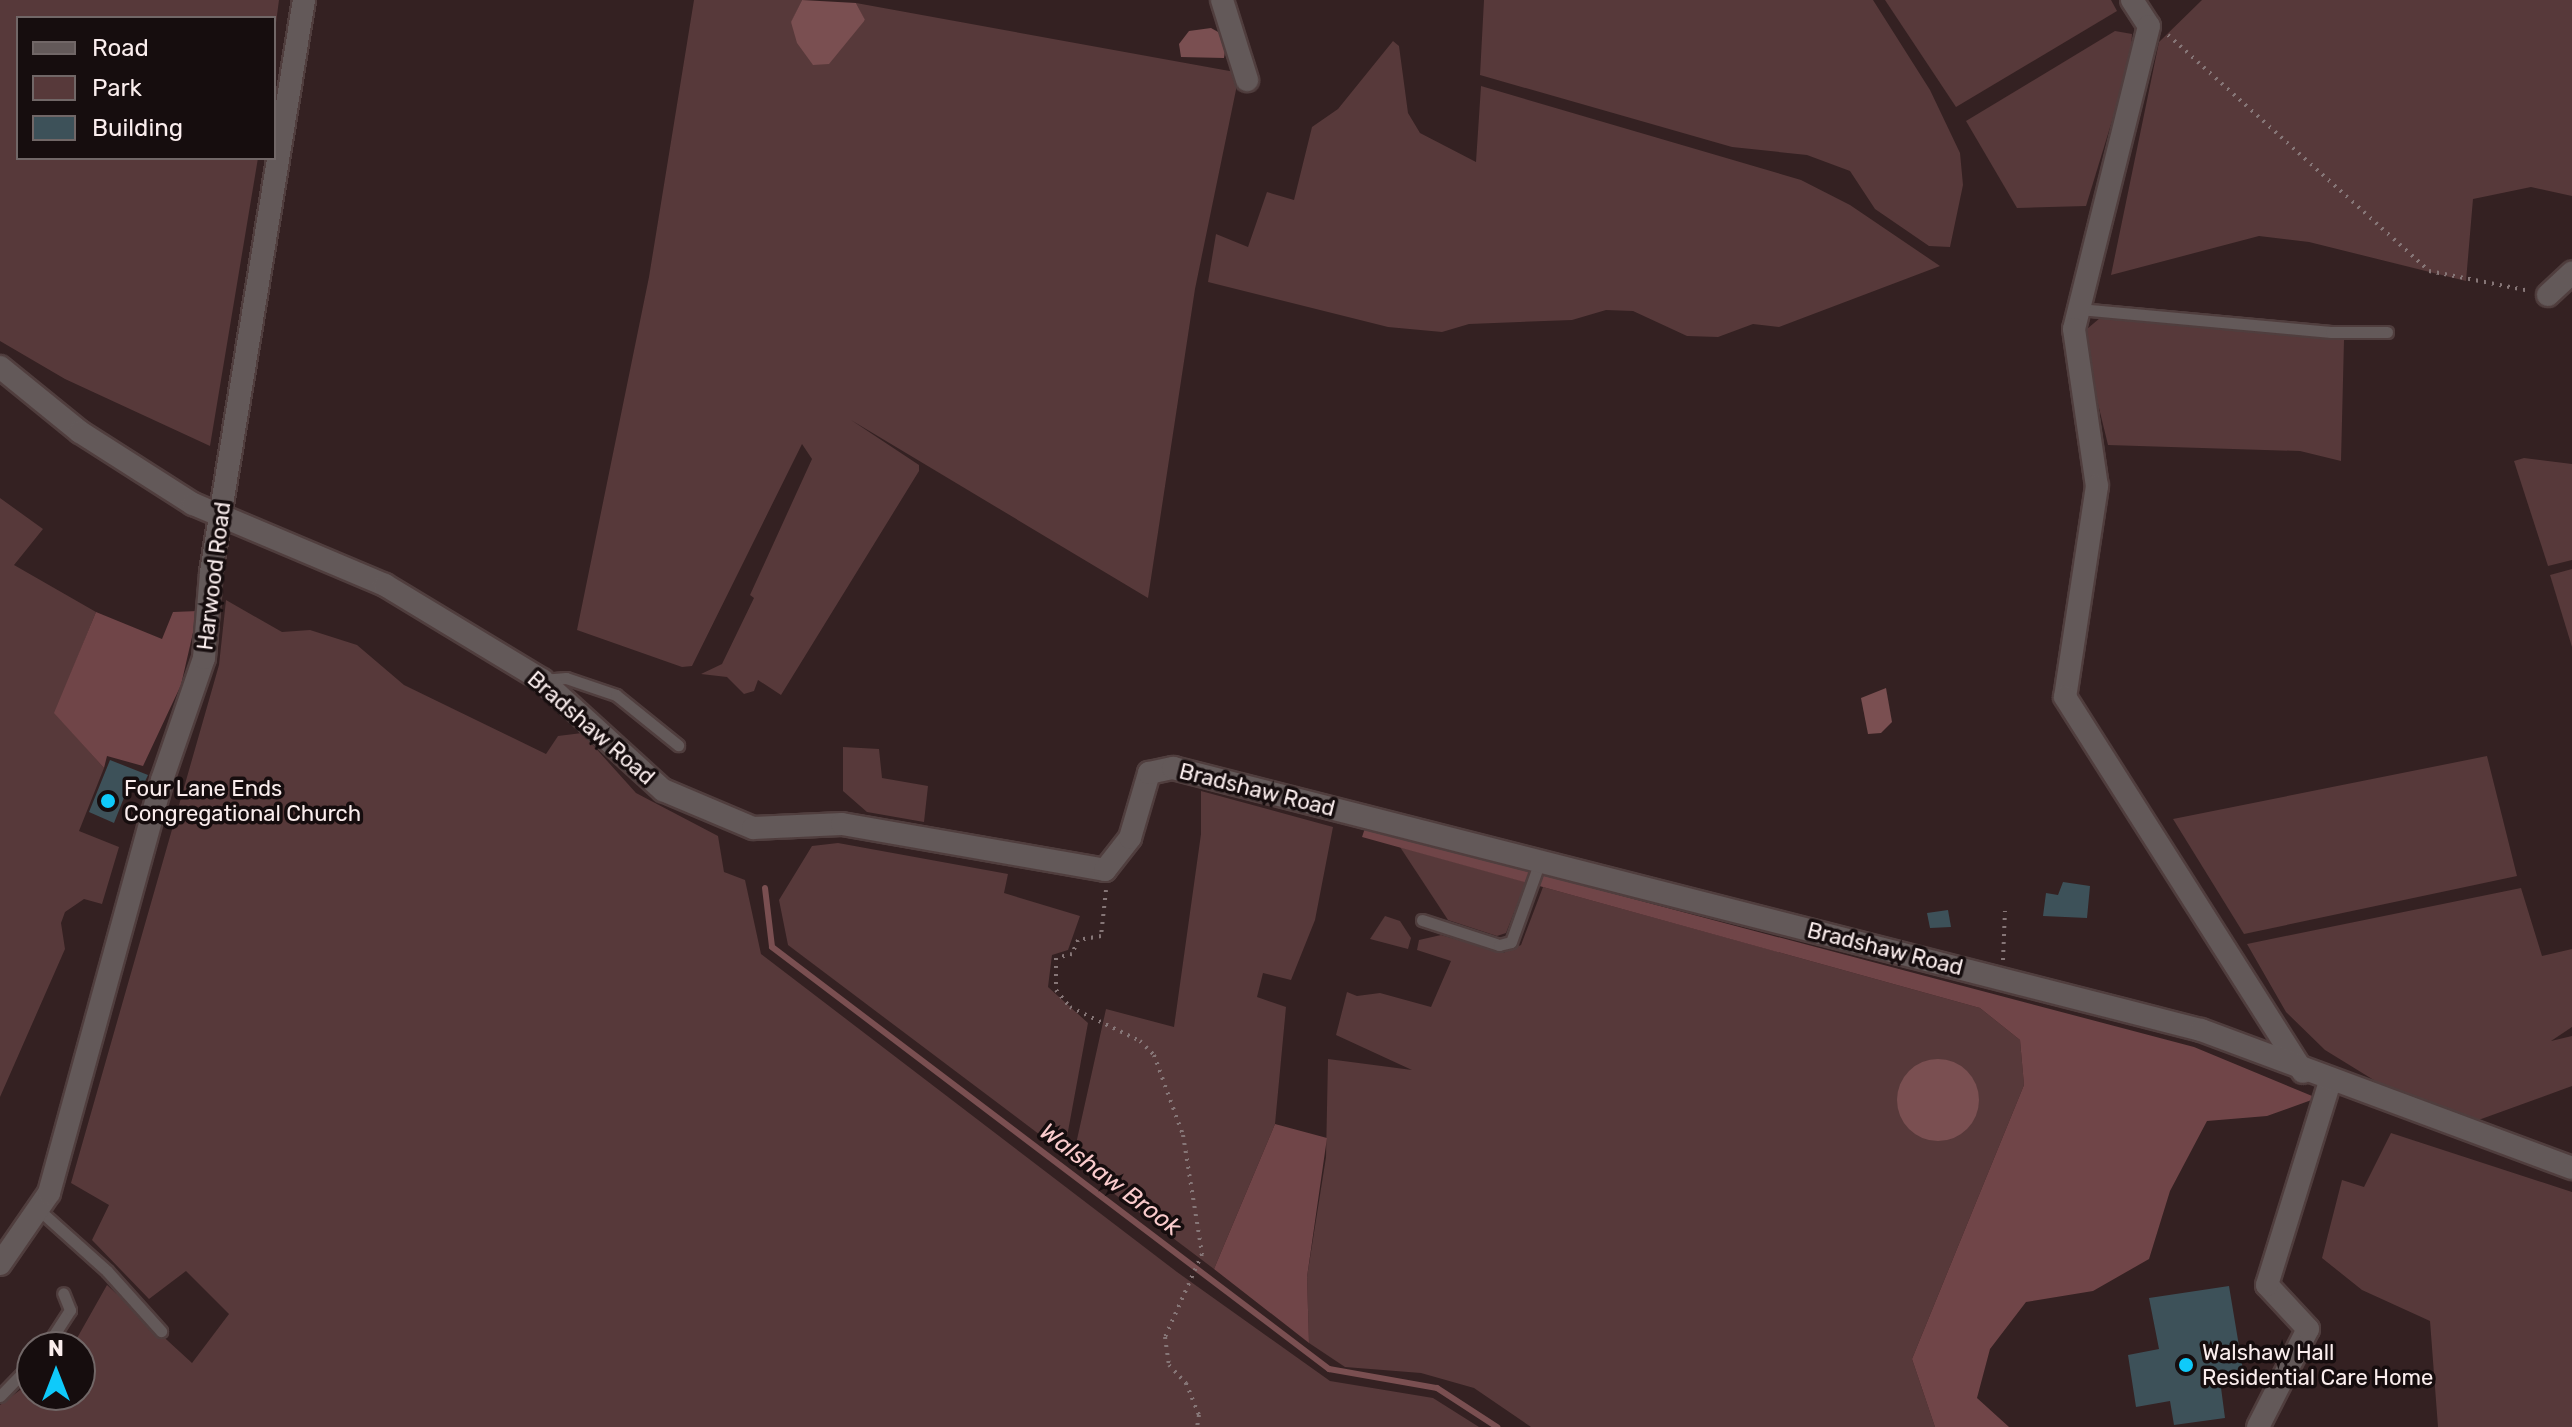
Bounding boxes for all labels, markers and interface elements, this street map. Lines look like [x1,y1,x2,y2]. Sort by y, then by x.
legend [16,16,276,160]
text: Road [92,34,149,62]
text: Park [92,74,142,102]
text: Building [92,114,183,142]
street label: Harwood Road [192,500,236,652]
street label: Bradshaw Road [522,666,660,790]
street label: Bradshaw Road [1176,758,1338,822]
place label: Four Lane Ends Congregational Church [124,775,361,826]
marker: Four Lane Ends Congregational Church [99,792,117,810]
street label: Bradshaw Road [1804,917,1966,981]
water label: Walshaw Brook [1033,1117,1187,1243]
north arrow [16,1331,96,1411]
text: N [48,1335,64,1362]
place label: Walshaw Hall Residential Care Home [2202,1339,2433,1390]
marker: Walshaw Hall Residential Care Home [2177,1356,2195,1374]

